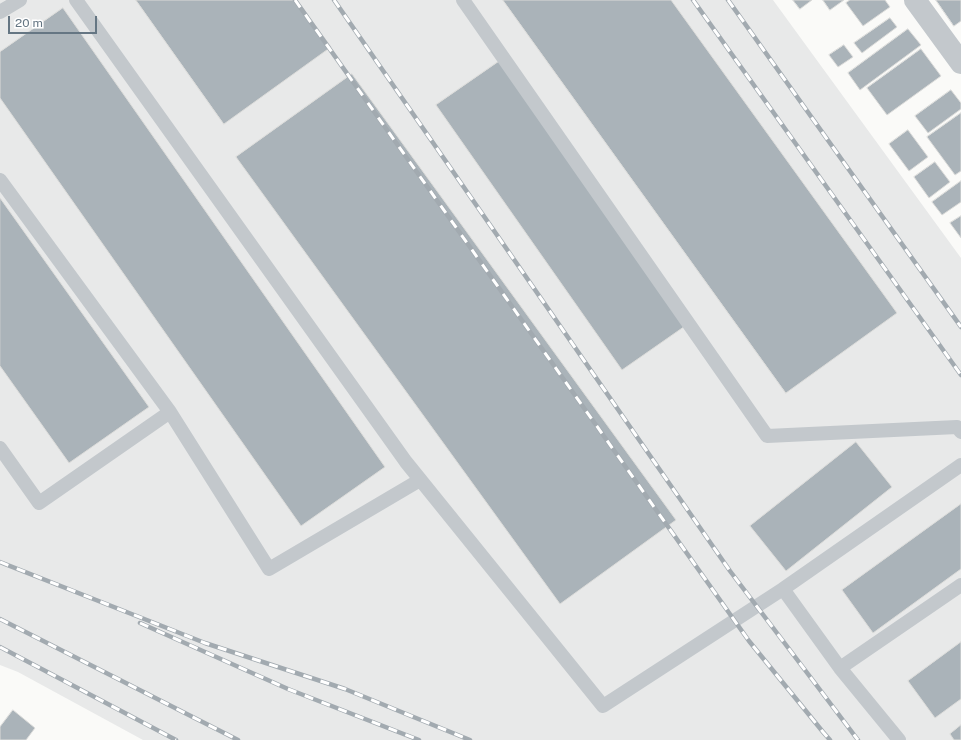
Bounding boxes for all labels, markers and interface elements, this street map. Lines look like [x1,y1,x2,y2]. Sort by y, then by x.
scale bar [10,8,99,34]
text: 20 m [15,16,43,30]

